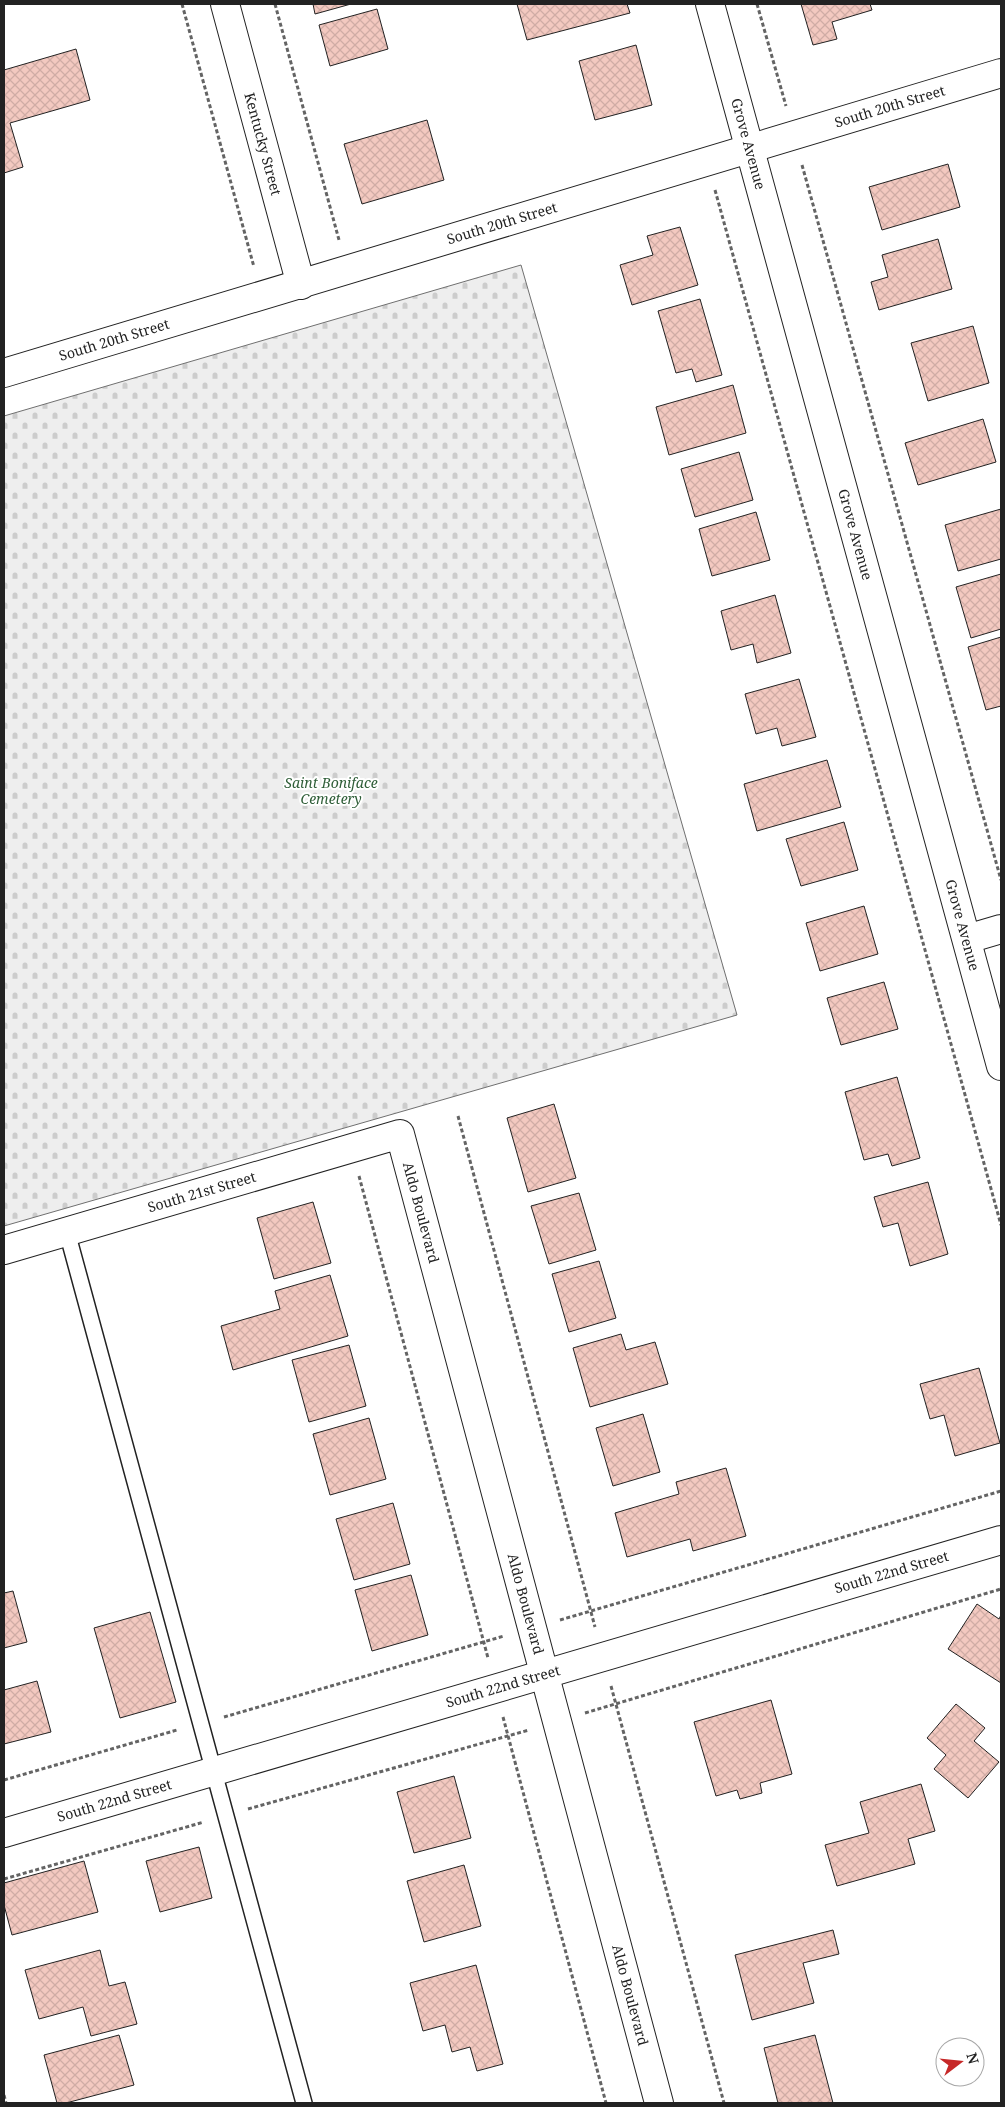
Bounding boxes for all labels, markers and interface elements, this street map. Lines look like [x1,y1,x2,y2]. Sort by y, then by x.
street label: South 20th Street [832,80,947,132]
street label: Kentucky Street [240,90,286,197]
street label: Grove Avenue [727,96,770,192]
street label: South 20th Street [444,197,559,248]
street label: South 20th Street [57,314,172,365]
street label: Grove Avenue [834,486,877,582]
park label: Saint Boniface Cemetery [284,773,378,808]
street label: Grove Avenue [941,877,984,973]
street label: Aldo Boulevard [399,1160,444,1265]
street label: South 21st Street [145,1167,258,1216]
street label: South 22nd Street [832,1546,951,1597]
street label: Aldo Boulevard [504,1551,549,1657]
street label: South 22nd Street [443,1660,562,1712]
street label: South 22nd Street [55,1774,174,1826]
street label: Aldo Boulevard [608,1942,653,2048]
north arrow [935,2037,985,2087]
text: N [962,2050,984,2066]

